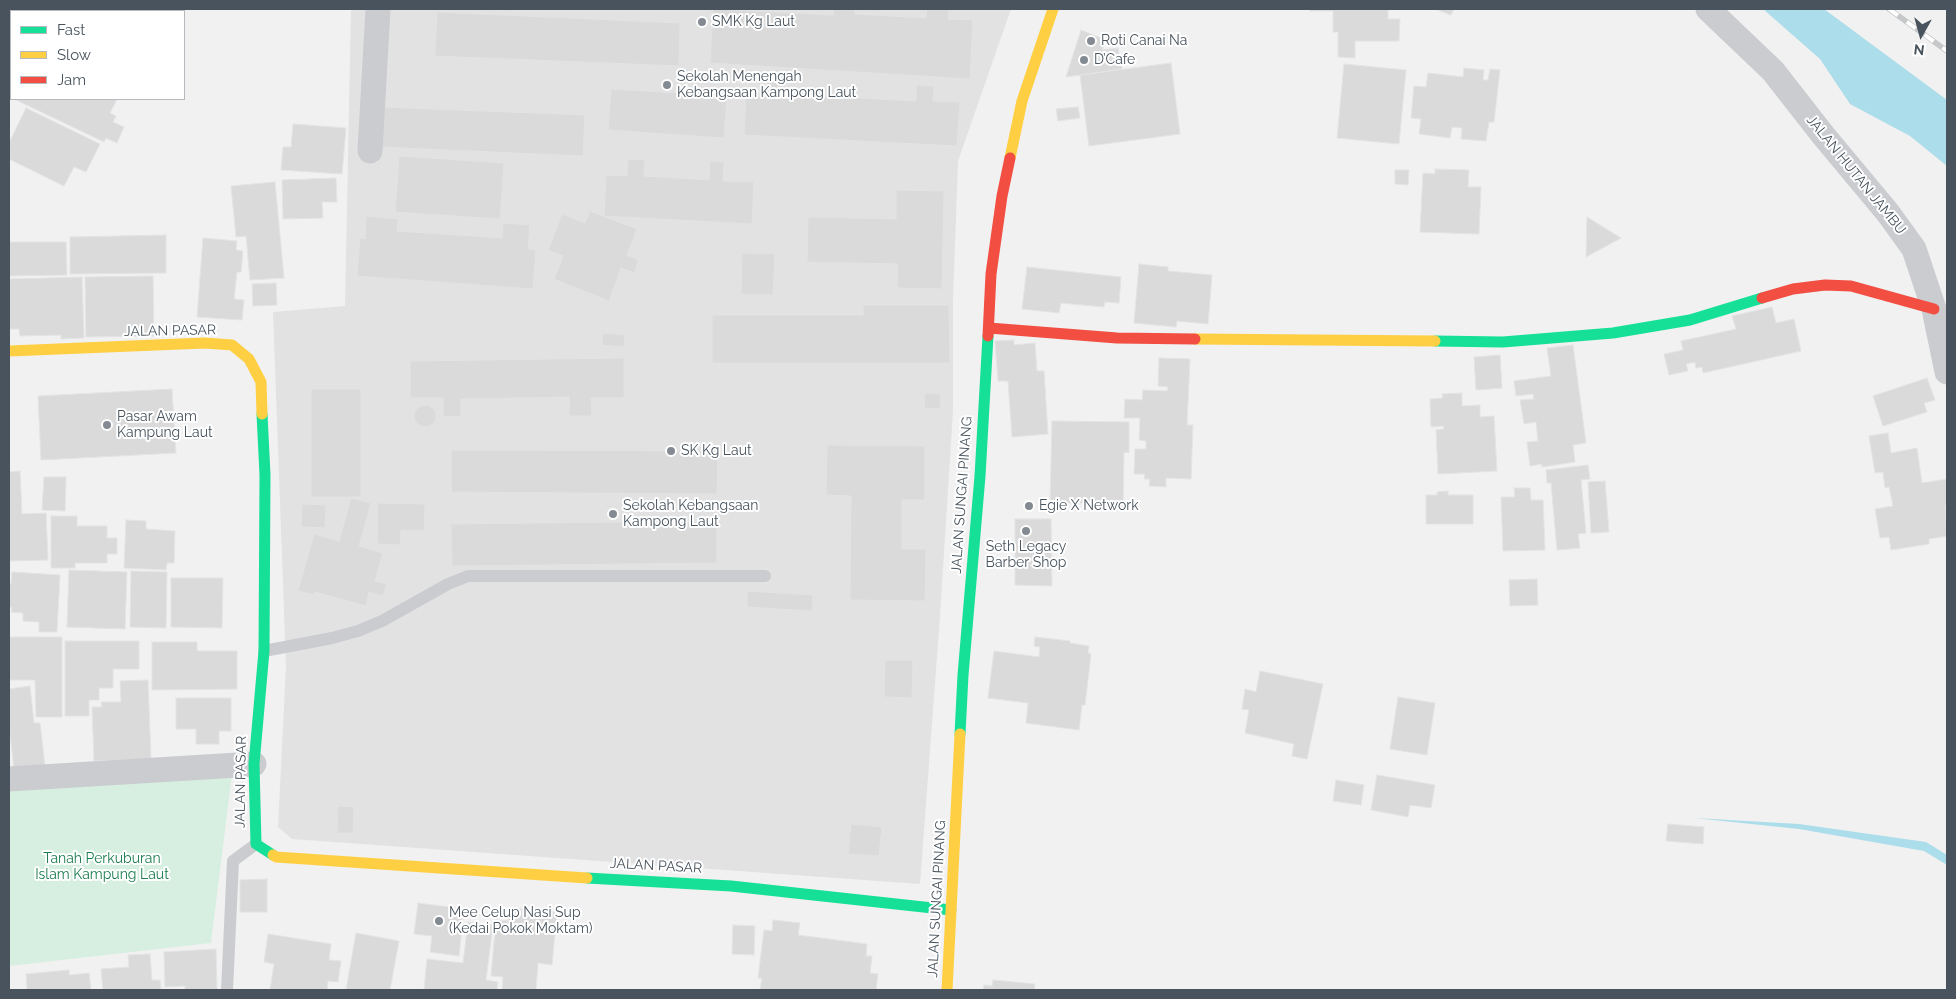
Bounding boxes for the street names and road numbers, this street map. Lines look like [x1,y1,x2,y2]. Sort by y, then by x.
street label: JALAN HUTAN JAMBU [1803,112,1909,238]
street label: JALAN PASAR [124,322,216,340]
street label: JALAN SUNGAI PINANG [948,416,976,574]
street label: JALAN PASAR [232,736,250,828]
street label: JALAN SUNGAI PINANG [924,820,950,978]
street label: JALAN PASAR [610,855,702,877]

